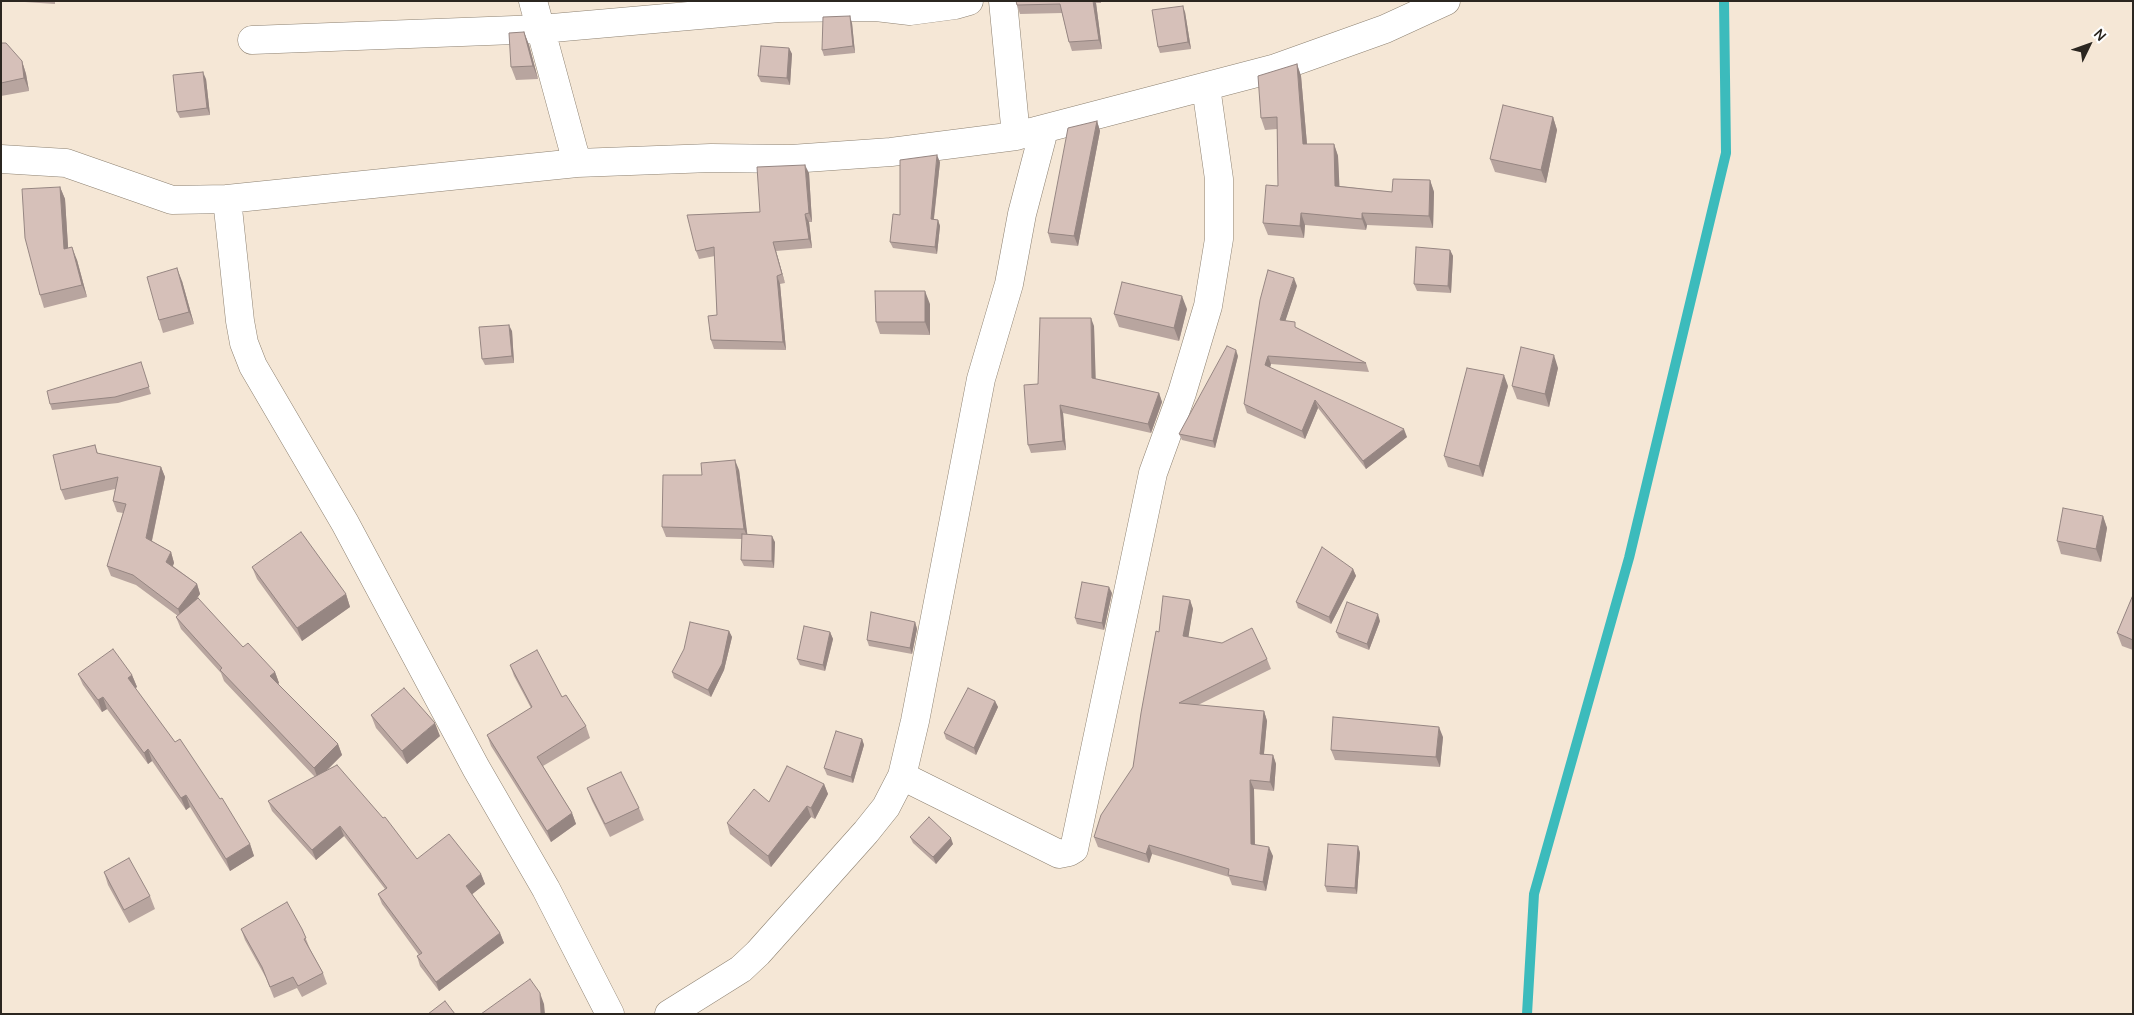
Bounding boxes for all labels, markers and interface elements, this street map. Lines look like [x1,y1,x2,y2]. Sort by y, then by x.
north arrow [2064,20,2114,70]
text: N [2090,25,2111,45]

